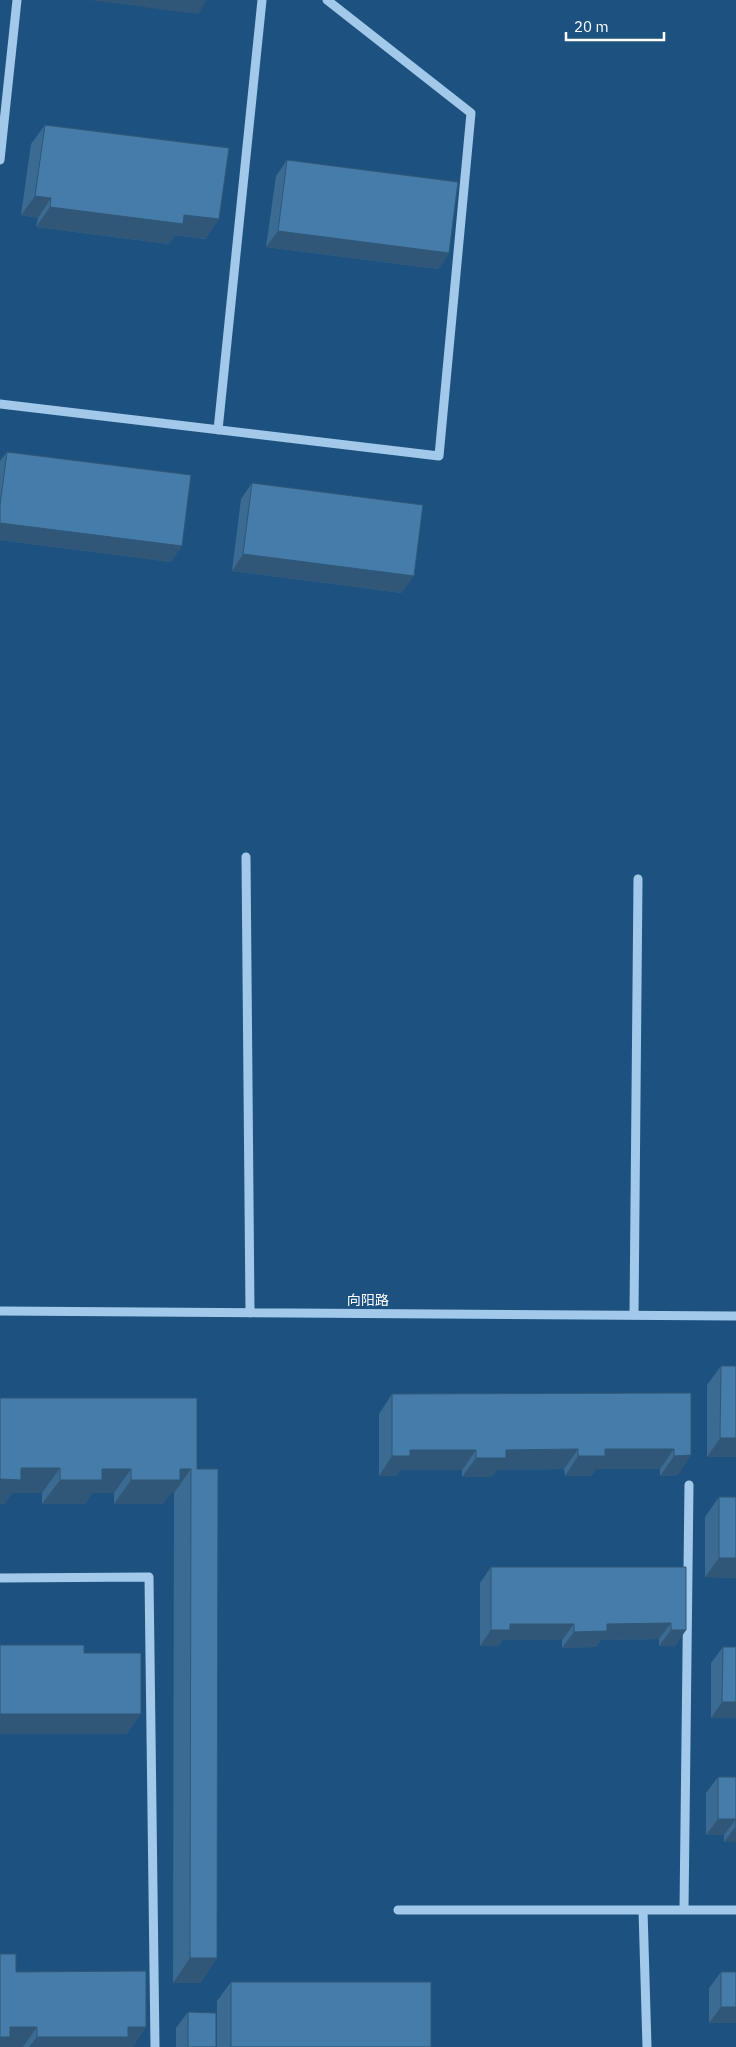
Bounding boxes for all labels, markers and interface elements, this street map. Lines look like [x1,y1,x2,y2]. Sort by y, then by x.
scale bar [566,10,664,42]
text: 20 m [574,17,609,36]
street label: 向阳路 [347,1291,389,1309]

